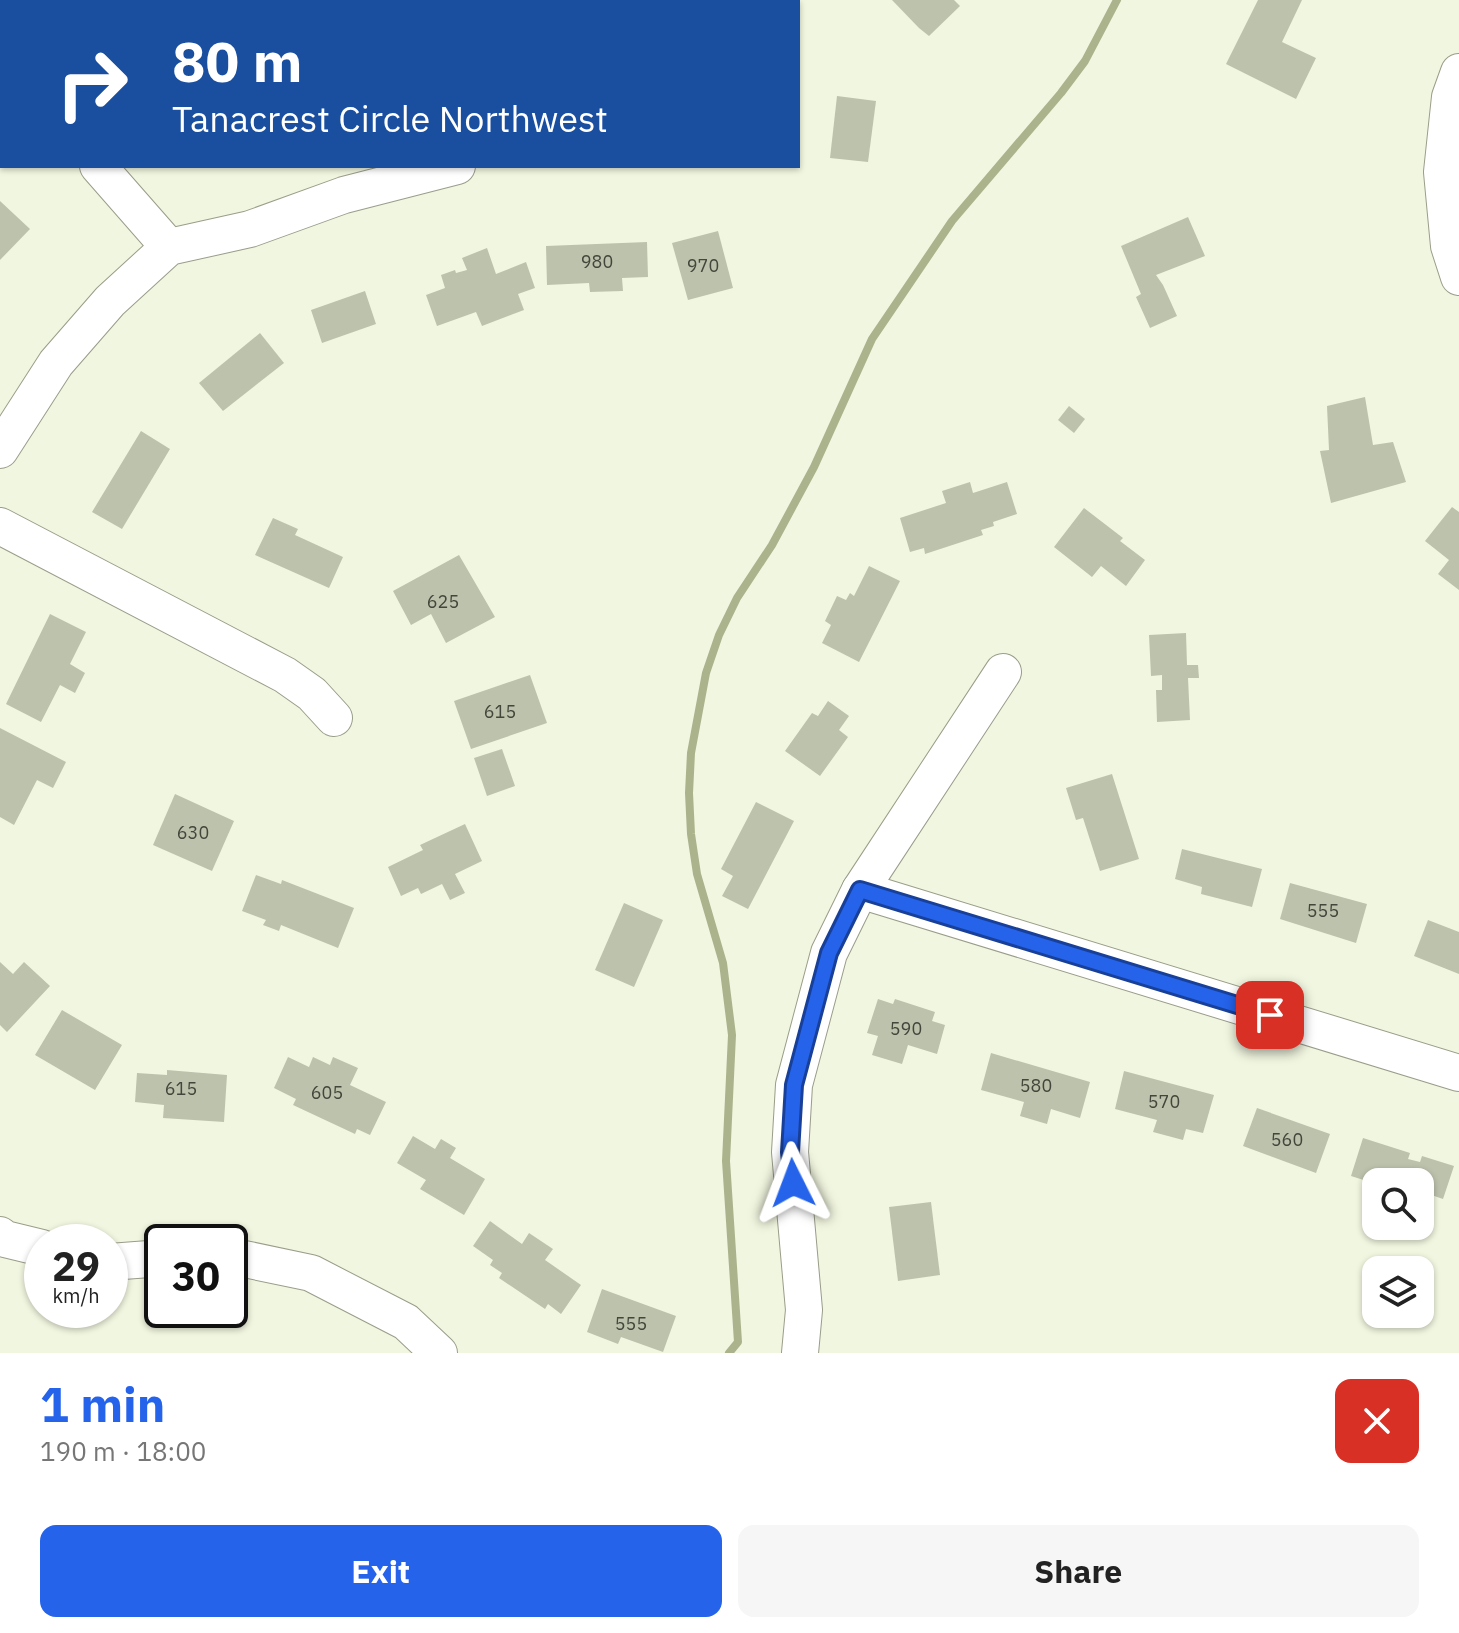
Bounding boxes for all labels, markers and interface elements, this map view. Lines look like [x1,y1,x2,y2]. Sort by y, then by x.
text: 80 m [172,25,302,97]
icon: right [40,32,144,136]
text: Tanacrest Circle Northwest [172,95,608,142]
house number: 980 [581,250,613,273]
house number: 970 [687,254,719,277]
house number: 625 [427,590,459,613]
house number: 615 [484,700,516,723]
house number: 630 [177,821,209,844]
house number: 555 [1307,899,1339,922]
pin [1236,981,1304,1049]
icon: arrive [1248,993,1292,1037]
house number: 590 [890,1017,922,1040]
house number: 580 [1020,1074,1052,1097]
house number: 615 [165,1077,197,1100]
house number: 605 [311,1081,343,1104]
house number: 570 [1148,1090,1180,1113]
house number: 560 [1271,1128,1303,1151]
position arrow [751,1141,835,1225]
map controls [1362,1168,1434,1328]
button: search [1362,1168,1434,1240]
speed limit sign: 30 [144,1224,248,1328]
text: 29 [52,1240,100,1292]
button: layers [1362,1256,1434,1328]
text: km/h [52,1282,100,1309]
house number: 555 [615,1312,647,1335]
text: 1 min [40,1373,165,1435]
button: close [1335,1379,1419,1463]
text: 190 m · 18:00 [40,1434,206,1468]
button: Exit [40,1525,722,1617]
button: Share [738,1525,1419,1617]

